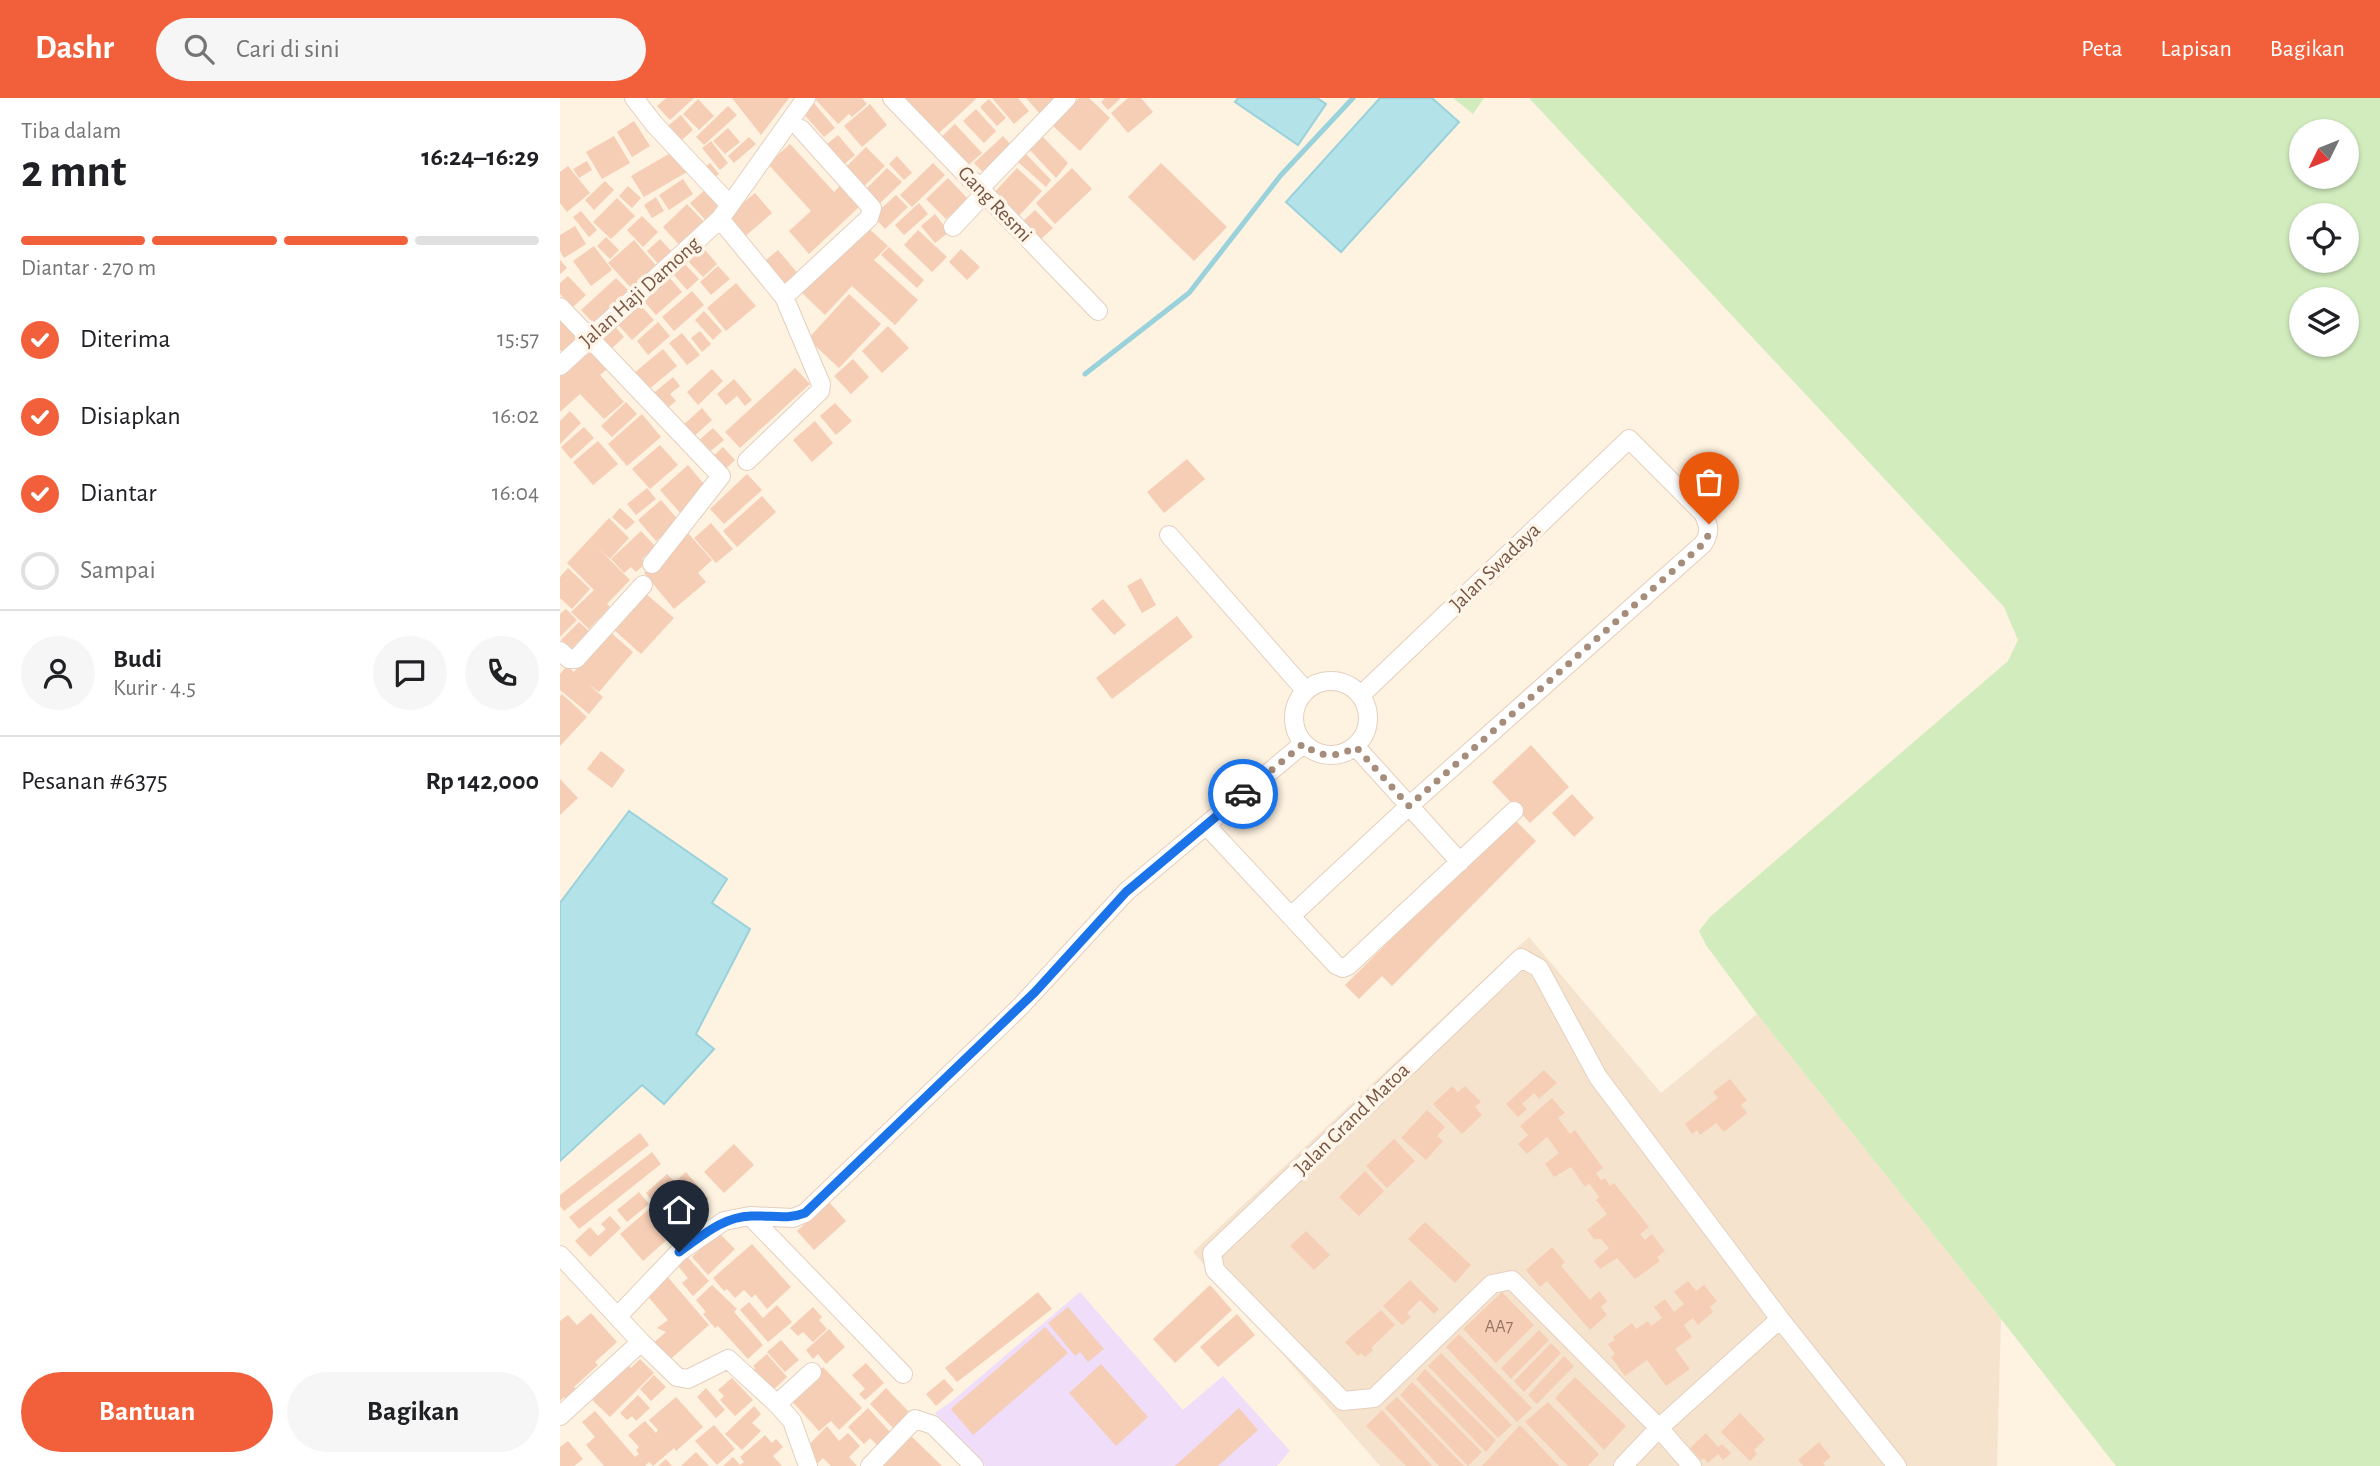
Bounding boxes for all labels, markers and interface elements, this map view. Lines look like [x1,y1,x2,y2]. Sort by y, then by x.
search box [156,18,646,81]
icon: search [180,30,218,68]
text: Dashr [35,32,114,65]
text: Cari di sini [236,36,340,62]
text: Peta [2081,37,2123,61]
text: Lapisan [2161,37,2232,61]
text: Bagikan [2270,37,2345,61]
north arrow [2289,119,2359,189]
map controls [2289,119,2359,357]
text: Tiba dalam [21,120,121,143]
text: 16:24–16:29 [421,144,539,170]
text: 2 mnt [21,149,126,195]
street label: Gang Resmi [954,162,1036,246]
button: locate [2289,203,2359,273]
street label: Jalan Haji Damong [576,232,705,351]
text: Diantar · 270 m [21,257,156,280]
button: layers [2289,287,2359,357]
icon: check [21,321,59,359]
text: Diterima [80,326,171,352]
text: 15:57 [497,328,539,351]
icon: check [21,398,59,436]
text: Disiapkan [80,403,181,429]
text: 16:02 [492,405,539,428]
pin [1679,452,1739,524]
icon: bag [1690,463,1728,501]
icon: check [21,475,59,513]
text: Diantar [80,480,157,506]
text: 16:04 [492,482,539,505]
street label: Jalan Swadaya [1446,519,1544,615]
text: Sampai [80,557,156,583]
button: person [21,636,95,710]
button: chat [373,636,447,710]
button: phone [465,636,539,710]
text: Budi [113,646,162,672]
text: Kurir · 4.5 [113,677,196,700]
courier [1208,759,1278,829]
text: Pesanan #6375 [21,768,168,794]
text: Rp 142,000 [426,768,539,794]
icon: car [1224,775,1262,813]
street label: Jalan Grand Matoa [1291,1059,1414,1179]
pin [649,1180,709,1252]
icon: home [660,1191,698,1229]
house number: AA7 [1485,1318,1513,1336]
button: Bantuan [21,1372,273,1452]
button: Bagikan [287,1372,539,1452]

